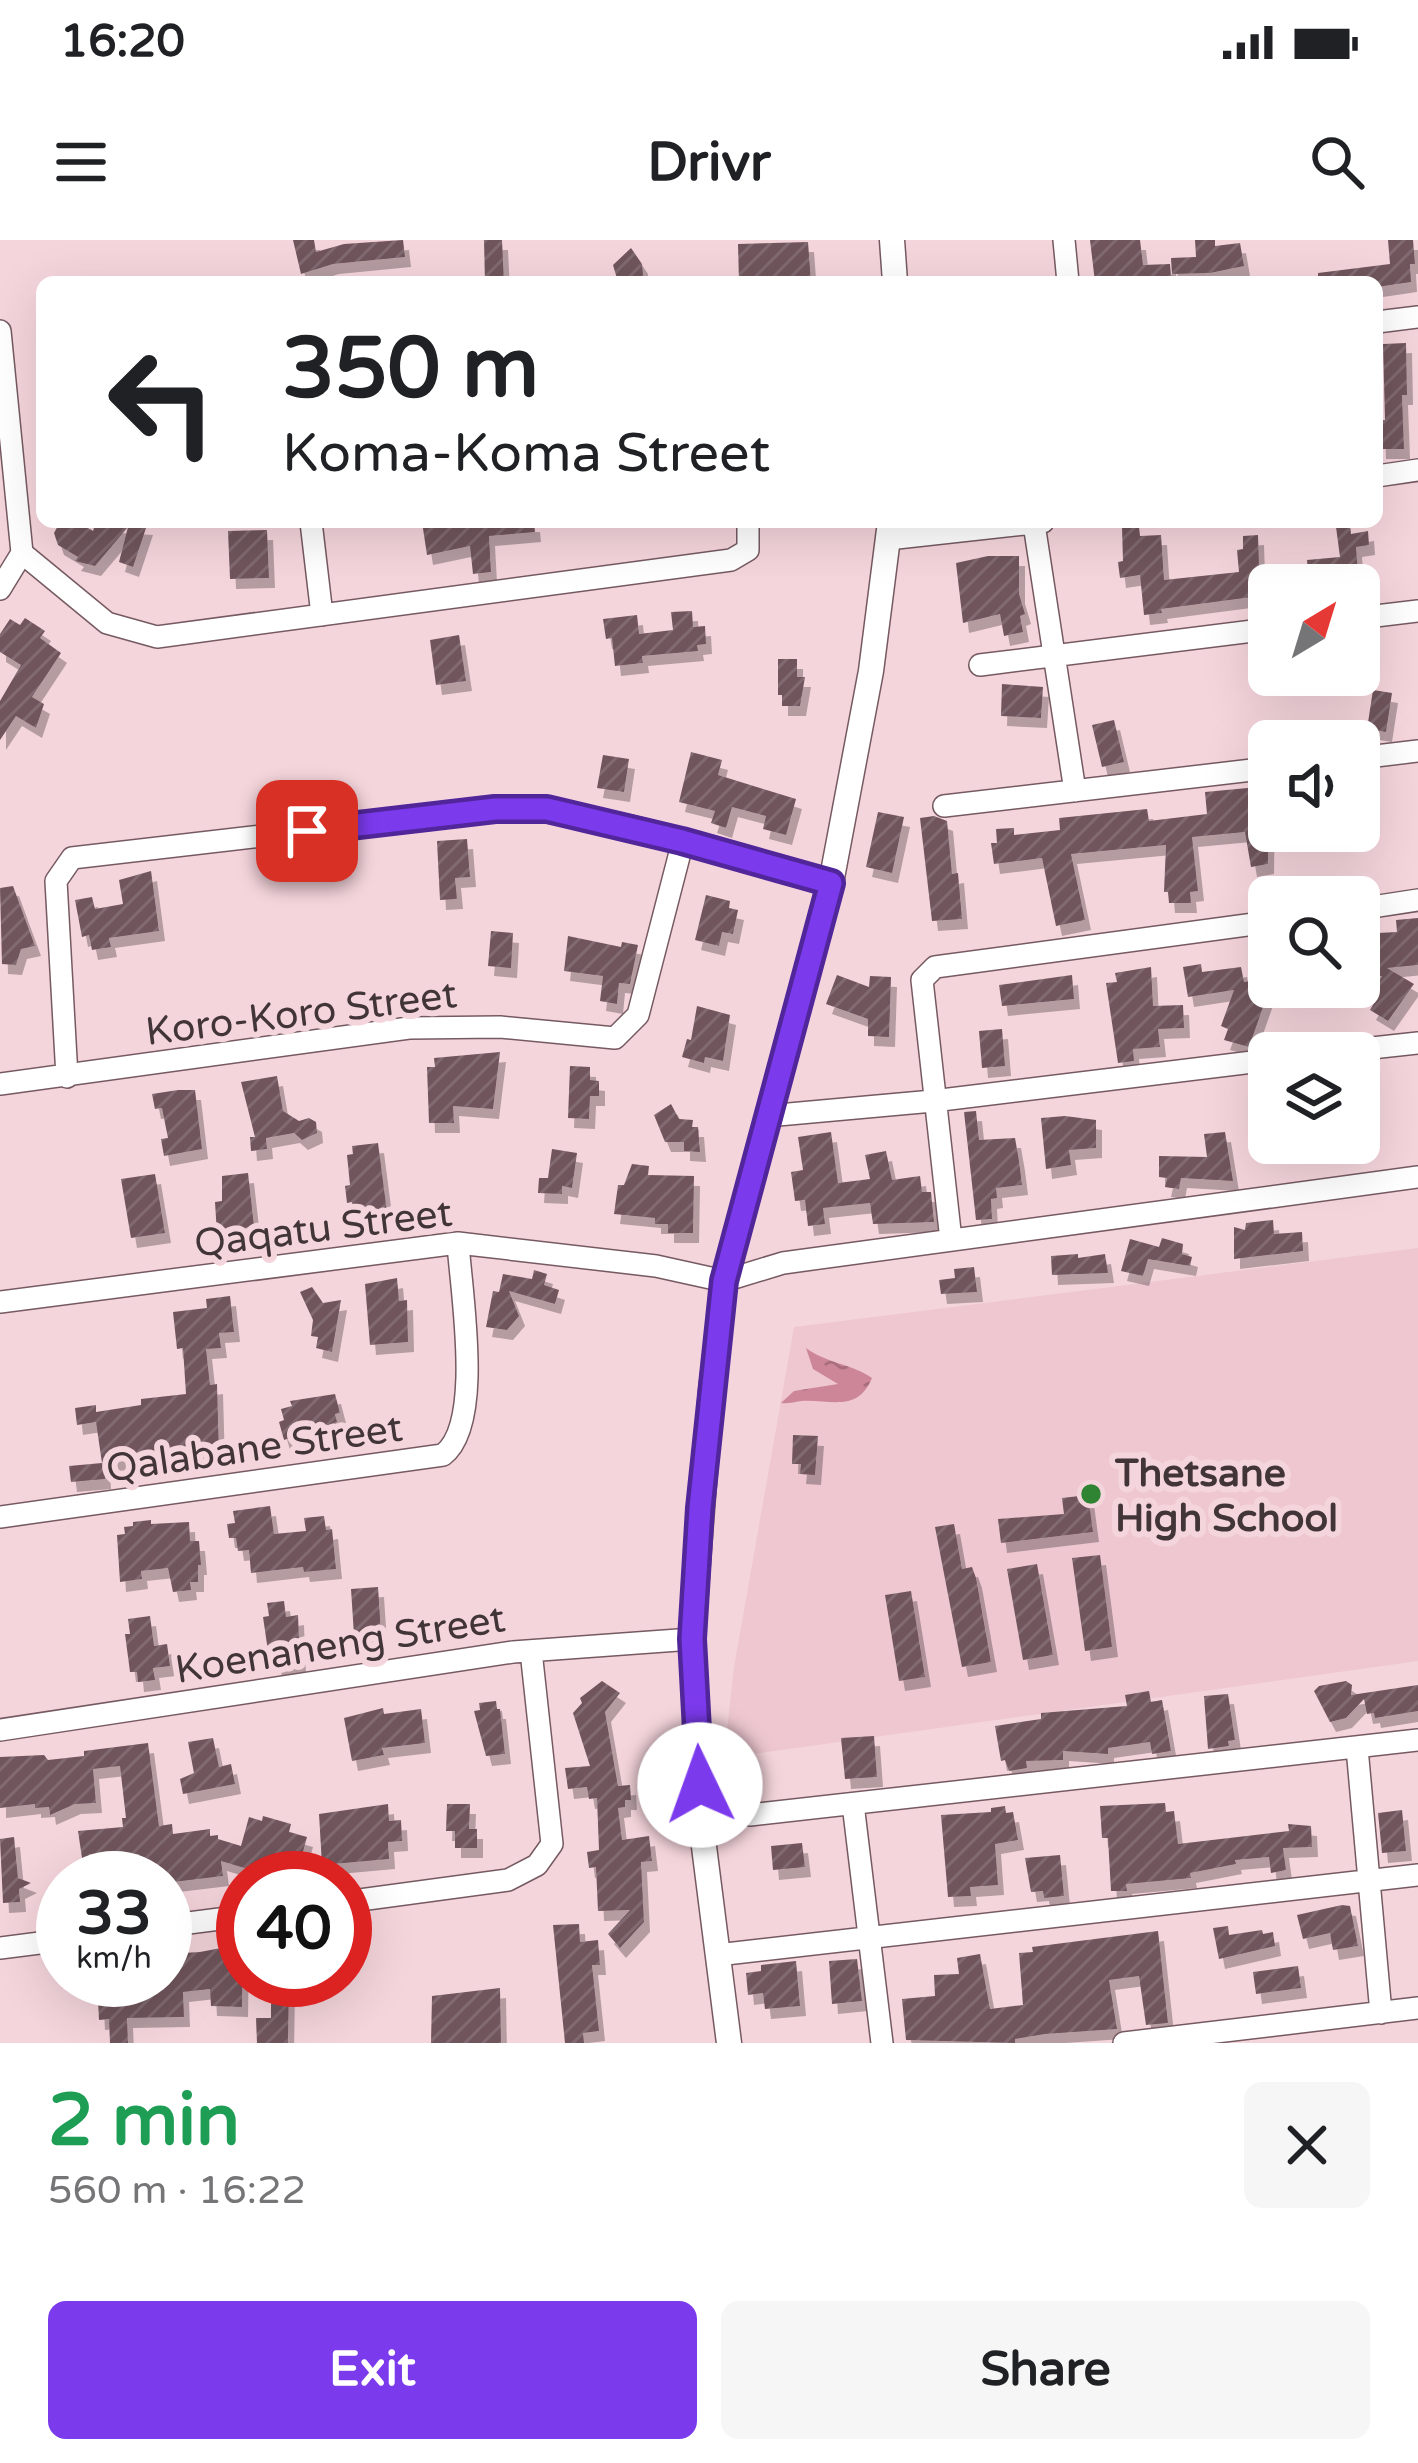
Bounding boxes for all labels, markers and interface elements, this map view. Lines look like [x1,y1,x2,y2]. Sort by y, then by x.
text: 16:20 [60,15,185,69]
icon: menu [48,129,114,195]
icon: search [1304,129,1370,195]
text: Drivr [647,130,771,195]
text: 350 m [282,319,539,420]
icon: left [84,324,240,480]
text: Koma-Koma Street [282,421,770,486]
north arrow [1248,564,1380,696]
map controls [1248,564,1380,1164]
button: sound [1248,720,1380,852]
pin [256,780,358,882]
icon: arrive [274,798,340,864]
button: search [1248,876,1380,1008]
street label: Koro-Koro Street [143,971,460,1056]
button: layers [1248,1032,1380,1164]
street label: Qaqatu Street [192,1189,455,1268]
street label: Qalabane Street [103,1404,406,1493]
place label: Thetsane High School [1114,1450,1338,1542]
marker: Thetsane High School [1078,1481,1104,1507]
street label: Koenaneng Street [172,1595,509,1694]
position arrow [637,1722,763,1848]
speed limit sign: 40 [216,1851,372,2007]
text: 33 [76,1878,152,1950]
text: km/h [76,1940,152,1977]
text: 2 min [48,2078,240,2165]
button: close [1244,2082,1370,2208]
text: 560 m · 16:22 [48,2167,306,2214]
button: Exit [48,2301,697,2439]
button: Share [721,2301,1370,2439]

